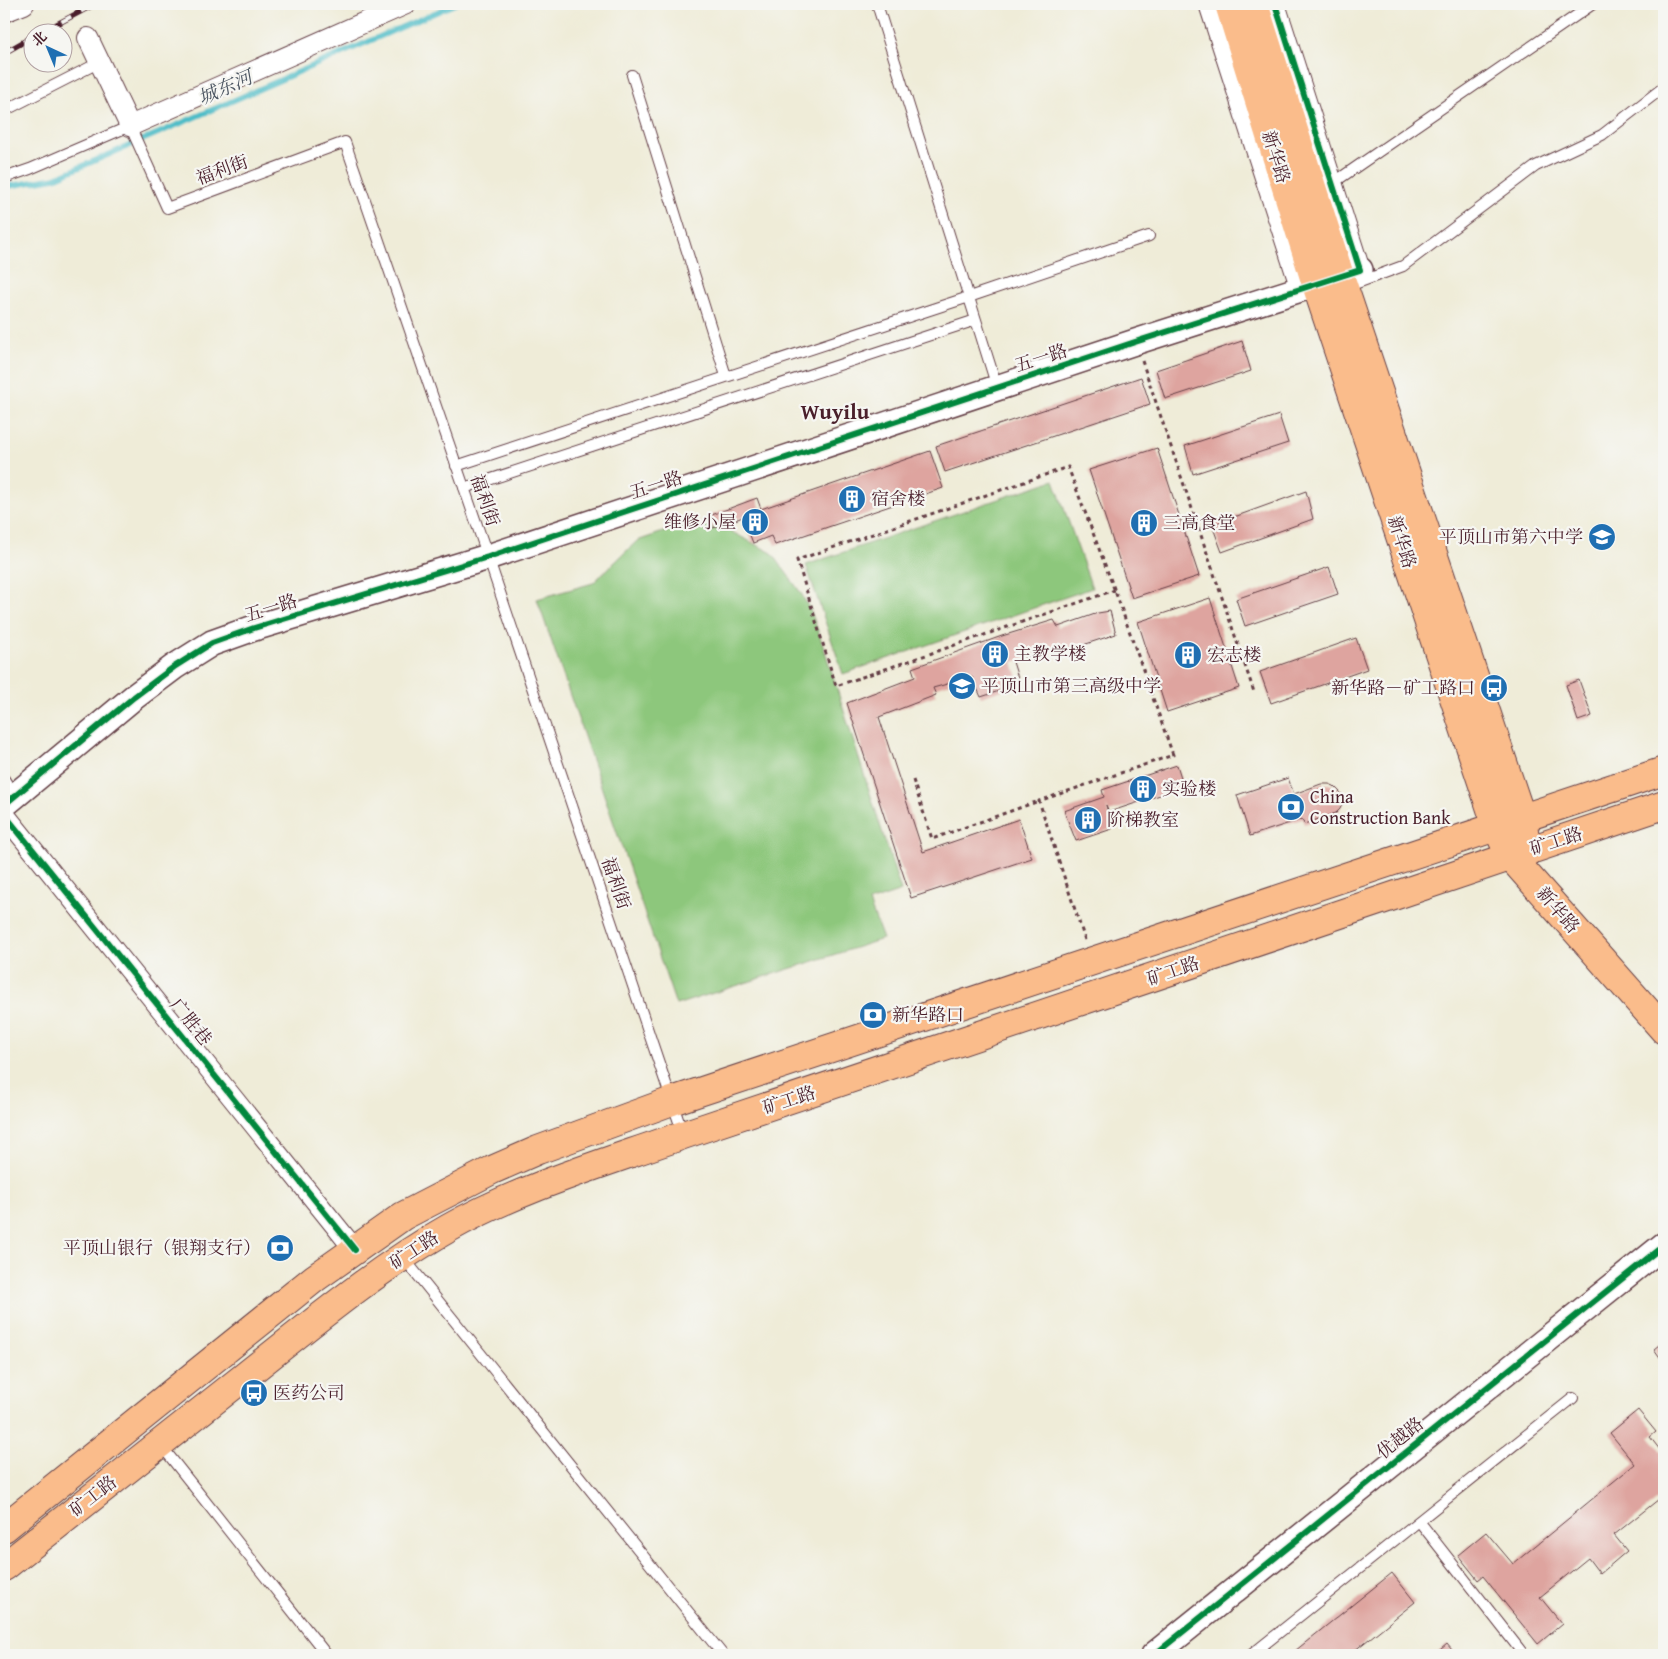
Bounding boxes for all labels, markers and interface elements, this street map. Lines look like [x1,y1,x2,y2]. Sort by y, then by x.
north arrow [22,22,72,72]
text: 北 [27,27,51,51]
water label: 城东河 [193,61,259,111]
street label: 新华路 [1256,127,1297,187]
street label: 福利街 [192,148,252,191]
street label: 五一路 [1011,336,1071,379]
district label: Wuyilu [801,395,870,427]
street label: 五一路 [626,463,686,506]
street label: 福利街 [464,470,507,530]
building icon: 宿舍楼 [837,484,867,514]
place label: 宿舍楼 [871,485,925,512]
building icon: 维修小屋 [740,507,770,537]
place label: 维修小屋 [664,508,736,535]
building icon: 三高食堂 [1129,508,1159,538]
place label: 三高食堂 [1163,509,1235,536]
street label: 新华路 [1381,512,1424,572]
school or university icon: 平顶山市第六中学 [1587,522,1617,552]
place label: 平顶山市第六中学 [1439,523,1583,550]
street label: 五一路 [241,587,301,628]
building icon: 主教学楼 [980,639,1010,669]
place label: 主教学楼 [1014,640,1086,667]
building icon: 宏志楼 [1173,640,1203,670]
place label: 宏志楼 [1207,641,1261,668]
school or university icon: 平顶山市第三高级中学 [947,671,977,701]
place label: 平顶山市第三高级中学 [981,672,1161,699]
bus stop icon: 新华路－矿工路口 [1479,673,1509,703]
place label: 新华路－矿工路口 [1331,674,1475,701]
building icon: 实验楼 [1128,774,1158,804]
place label: 实验楼 [1162,775,1216,802]
place label: China Construction Bank [1310,783,1451,831]
bank icon: China Construction Bank [1276,792,1306,822]
building icon: 阶梯教室 [1073,805,1103,835]
place label: 阶梯教室 [1107,806,1179,833]
street label: 矿工路 [1526,819,1586,862]
street label: 福利街 [595,853,638,913]
street label: 新华路 [1530,880,1586,939]
street label: 矿工路 [1143,949,1203,992]
street label: 广胜巷 [164,992,219,1051]
bank icon: 新华路口 [858,1000,888,1030]
place label: 新华路口 [892,1001,964,1028]
street label: 矿工路 [759,1078,819,1121]
street label: 矿工路 [384,1224,444,1276]
bank icon: 平顶山银行（银翔支行） [265,1233,295,1263]
place label: 平顶山银行（银翔支行） [63,1234,261,1261]
bus stop icon: 医药公司 [239,1378,269,1408]
place label: 医药公司 [273,1379,345,1406]
street label: 优越路 [1370,1410,1429,1465]
street label: 矿工路 [63,1468,122,1523]

